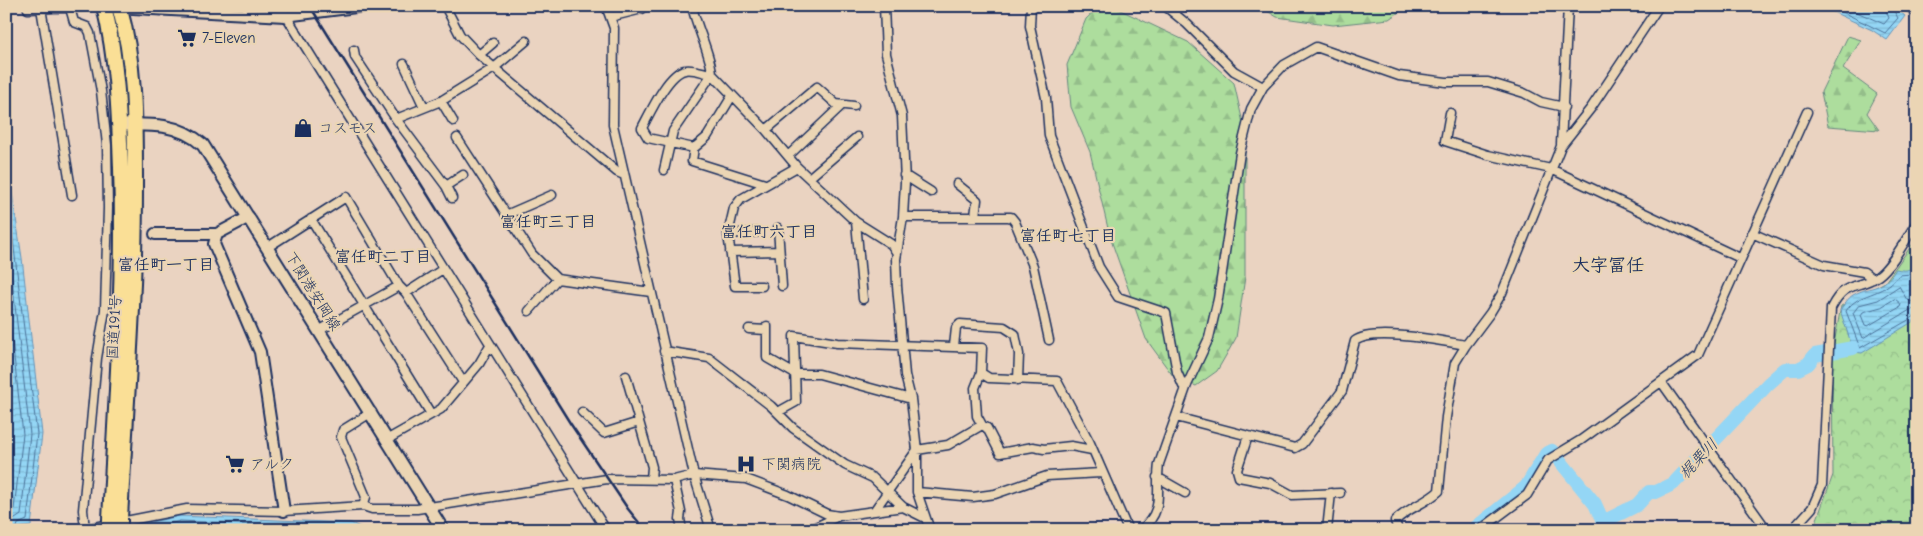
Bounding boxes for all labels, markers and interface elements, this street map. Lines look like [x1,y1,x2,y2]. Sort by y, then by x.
supermarket icon: 7-Eleven [176,27,198,49]
place label: 7-Eleven [202,29,256,47]
shop icon: コスモス [292,117,314,139]
place label: コスモス [318,119,377,137]
district label: 富任町三丁目 [500,213,596,231]
district label: 富任町六丁目 [721,223,817,241]
district label: 富任町七丁目 [1020,227,1116,245]
street label: 下関港安岡線 [282,248,344,334]
district label: 富任町二丁目 [335,248,431,266]
district label: 大字冨任 [1572,255,1644,276]
district label: 富任町一丁目 [118,256,214,274]
street label: 国道191号 [103,294,125,360]
water label: 梶栗川 [1676,435,1722,482]
supermarket icon: アルク [224,453,246,475]
hospital icon: 下関病院 [735,453,757,475]
place label: アルク [250,455,294,473]
place label: 下関病院 [761,455,821,473]

